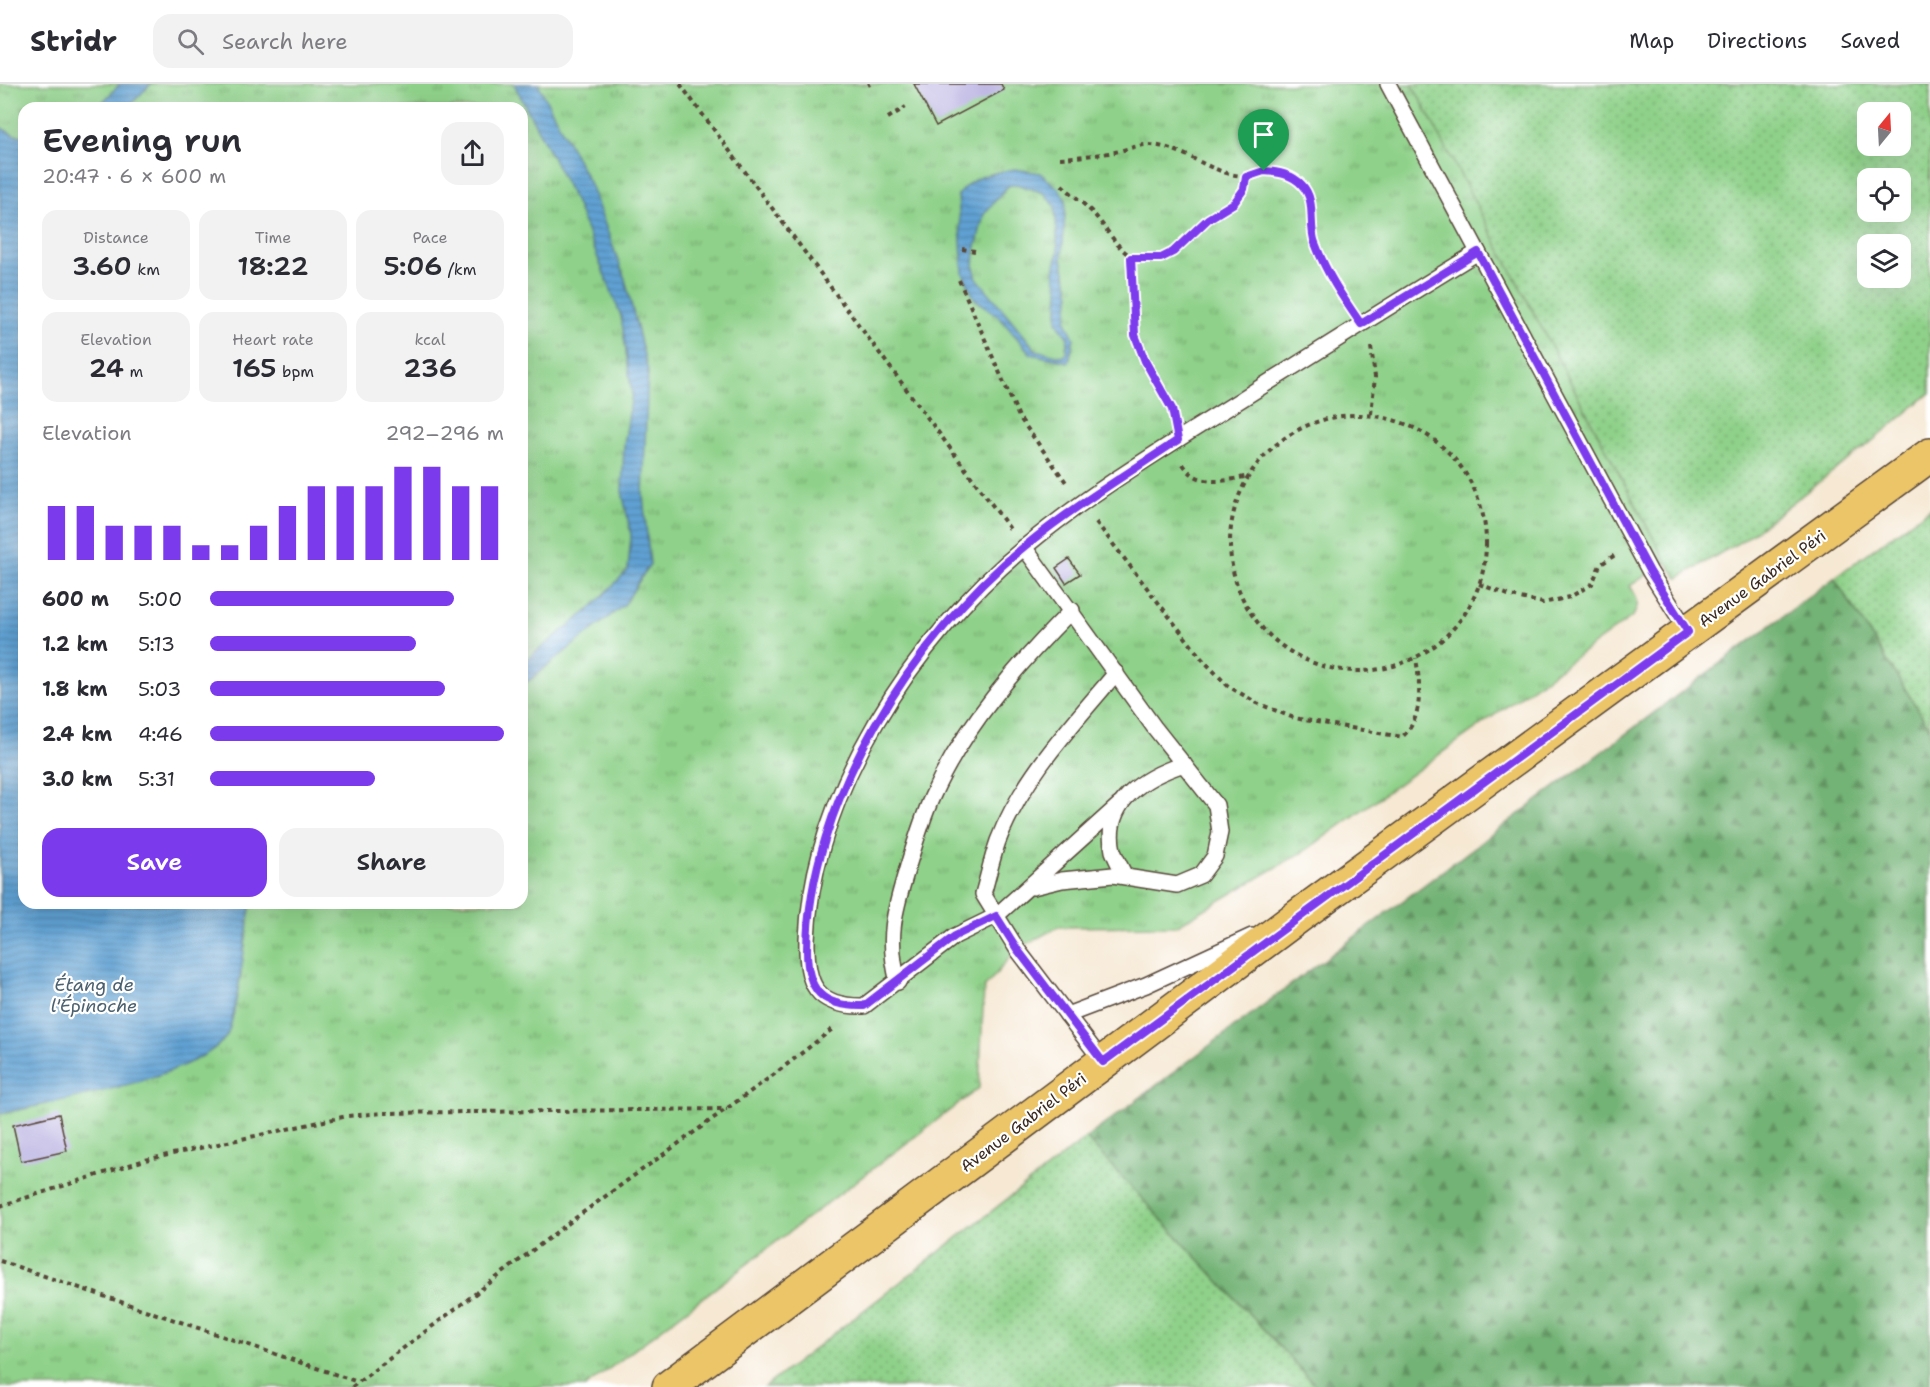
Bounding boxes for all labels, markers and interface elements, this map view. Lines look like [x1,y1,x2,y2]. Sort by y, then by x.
search box [153,14,573,68]
text: Stridr [30,22,117,60]
icon: search [174,25,207,58]
text: Search here [222,27,348,56]
text: Map [1629,27,1674,55]
text: Directions [1707,27,1807,55]
text: Saved [1840,27,1900,55]
north arrow [1857,102,1911,156]
map controls [1857,102,1911,288]
pin [1238,109,1289,171]
text: Evening run [42,118,242,163]
icon: arrive [1247,118,1280,151]
button: share [441,122,504,185]
text: 20:47 · 6 × 600 m [42,163,226,189]
button: locate [1857,168,1911,222]
text: Distance [83,227,149,248]
text: Time [255,227,291,248]
text: Pace [412,227,448,248]
button: layers [1857,234,1911,288]
text: 3.60 [72,248,132,283]
text: 18:22 [237,248,309,283]
text: 5:06 [384,248,442,283]
text: km [132,259,160,280]
text: /km [442,259,476,280]
text: Elevation [80,329,152,350]
text: Heart rate [232,329,314,350]
text: kcal [414,329,446,350]
text: 24 [89,350,124,385]
text: 165 [232,350,276,385]
text: 236 [403,350,457,385]
text: m [124,361,143,382]
text: bpm [276,361,314,382]
text: Elevation [42,420,132,446]
text: 292–296 m [386,420,504,446]
street label: Avenue Gabriel Péri [1694,525,1830,632]
text: 600 m [42,586,109,612]
text: 5:00 [138,586,182,612]
text: 1.2 km [42,631,108,657]
text: 5:13 [138,631,175,657]
text: 1.8 km [42,676,108,702]
text: 5:03 [138,676,181,702]
text: 2.4 km [42,721,112,747]
text: 4:46 [138,721,183,747]
text: 3.0 km [42,766,113,792]
text: 5:31 [138,766,175,792]
button: Save [42,828,267,897]
button: Share [279,828,504,897]
water label: Étang de l'Épinoche [51,973,137,1018]
street label: Avenue Gabriel Péri [956,1068,1091,1177]

